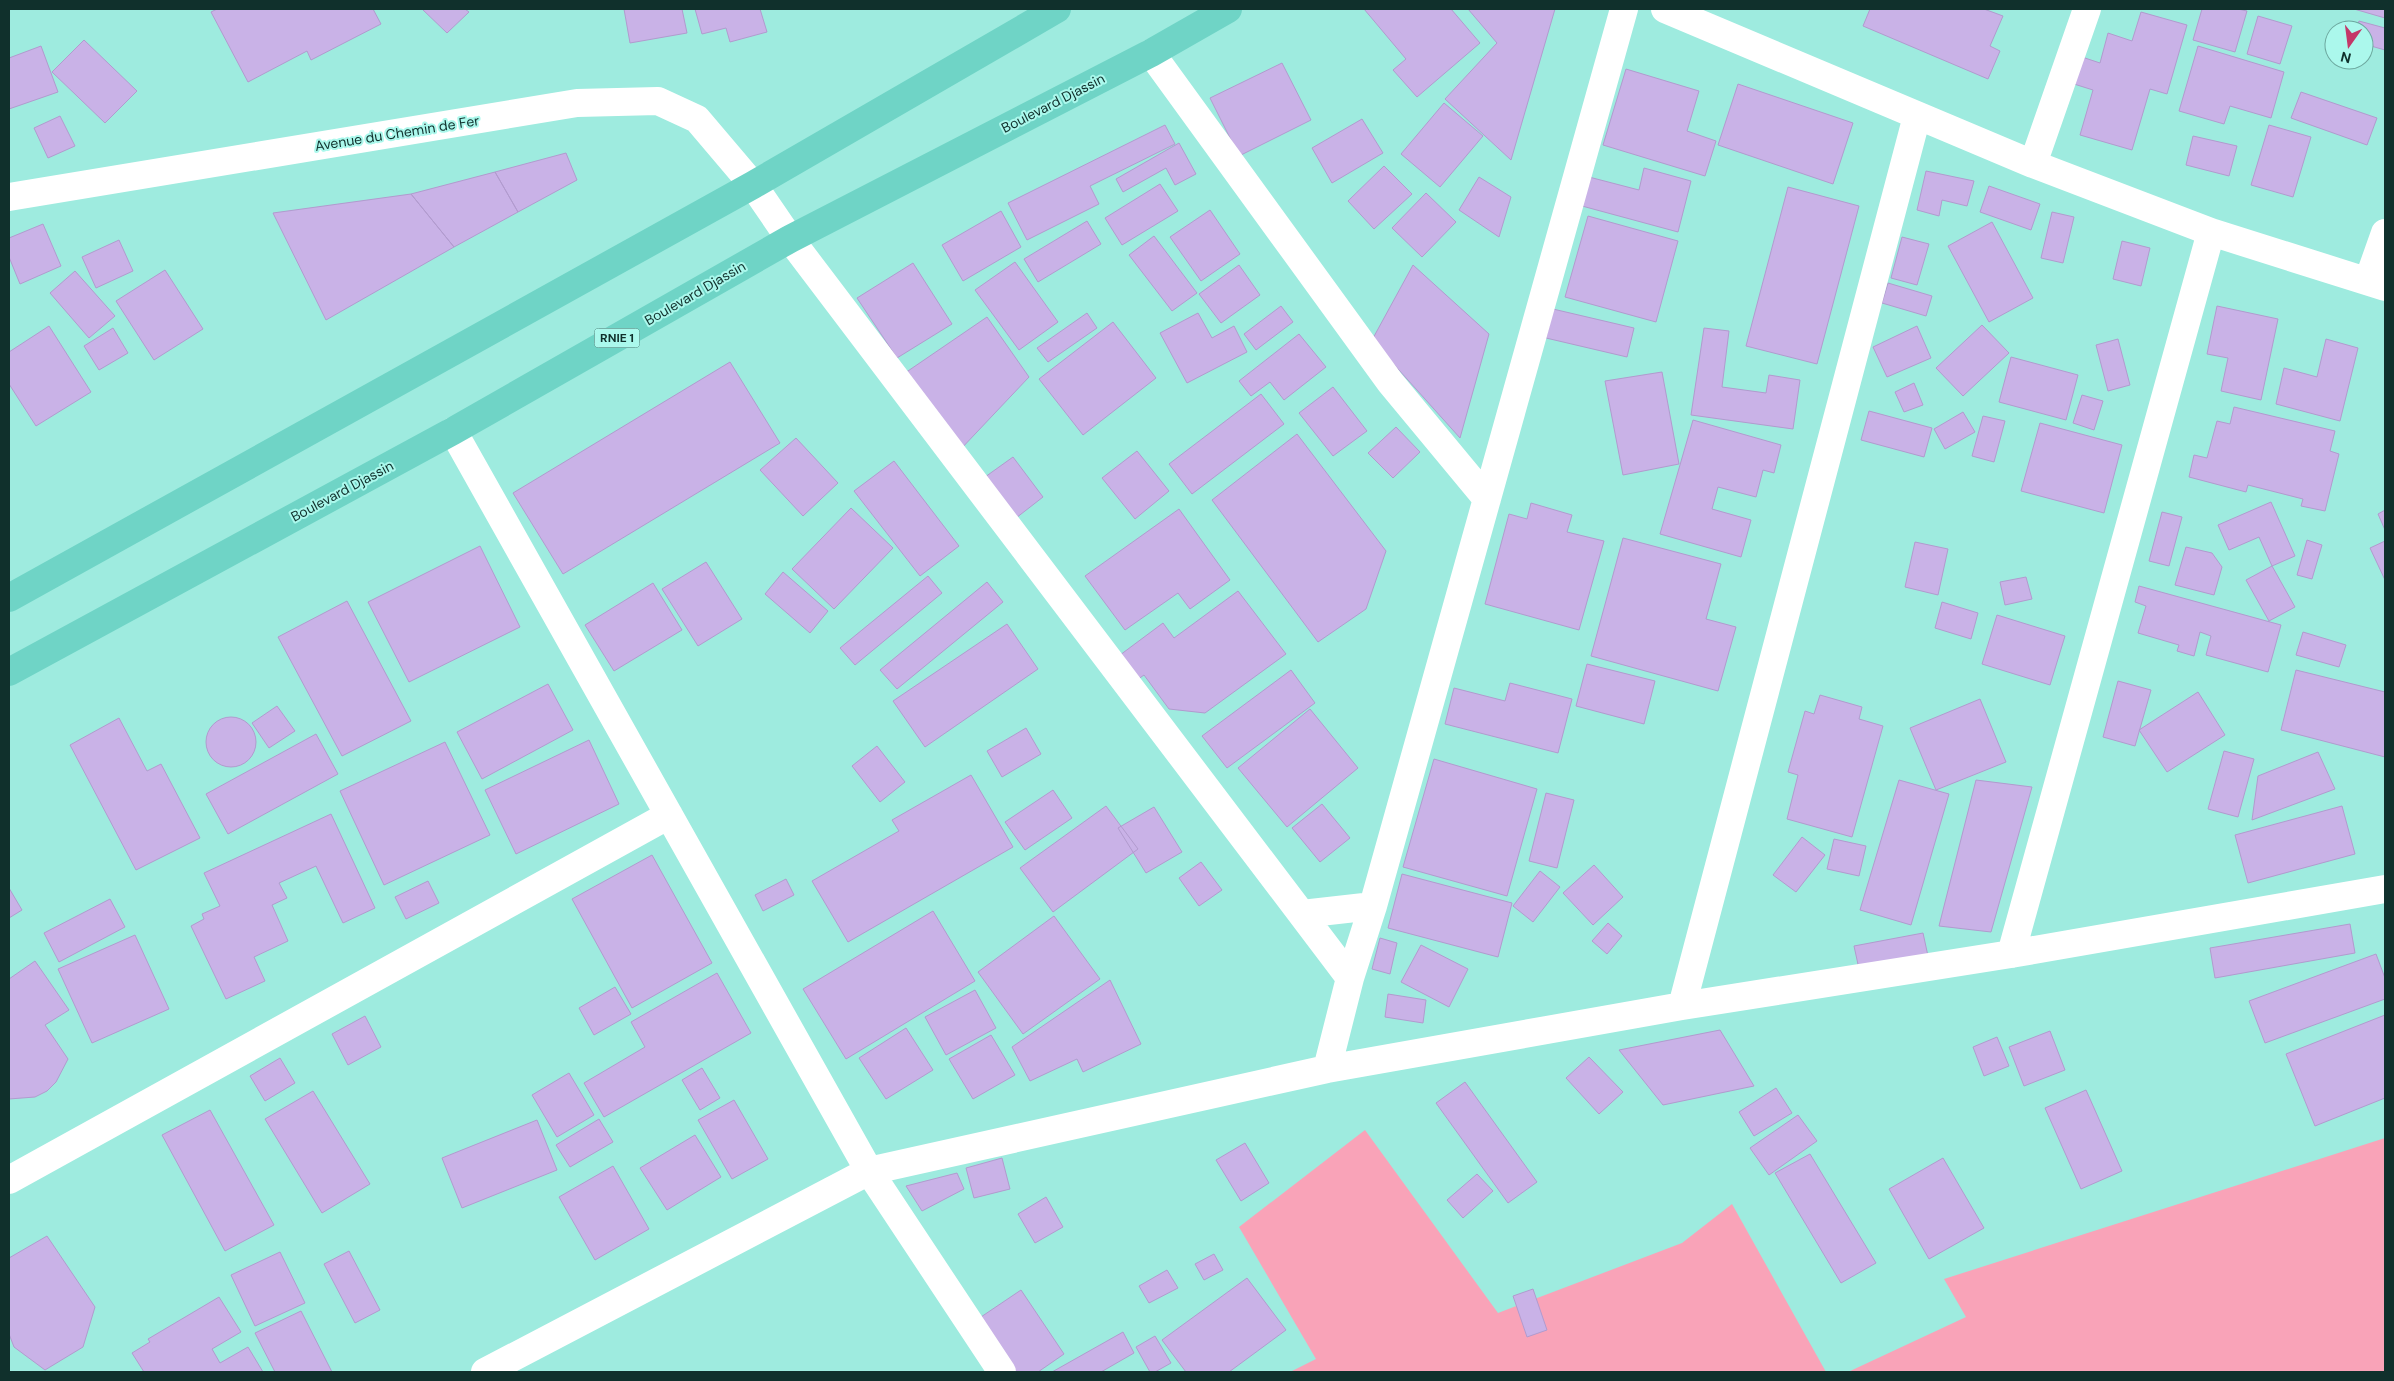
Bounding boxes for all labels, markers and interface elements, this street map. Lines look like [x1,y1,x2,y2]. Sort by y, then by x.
north arrow [2324,20,2374,70]
text: N [2339,48,2353,68]
street label: Boulevard Djassin [998,69,1108,137]
street label: Avenue du Chemin de Fer [313,111,481,155]
street label: Boulevard Djassin [641,257,749,329]
road number: RNIE 1 [594,328,640,348]
street label: Boulevard Djassin [288,456,396,526]

